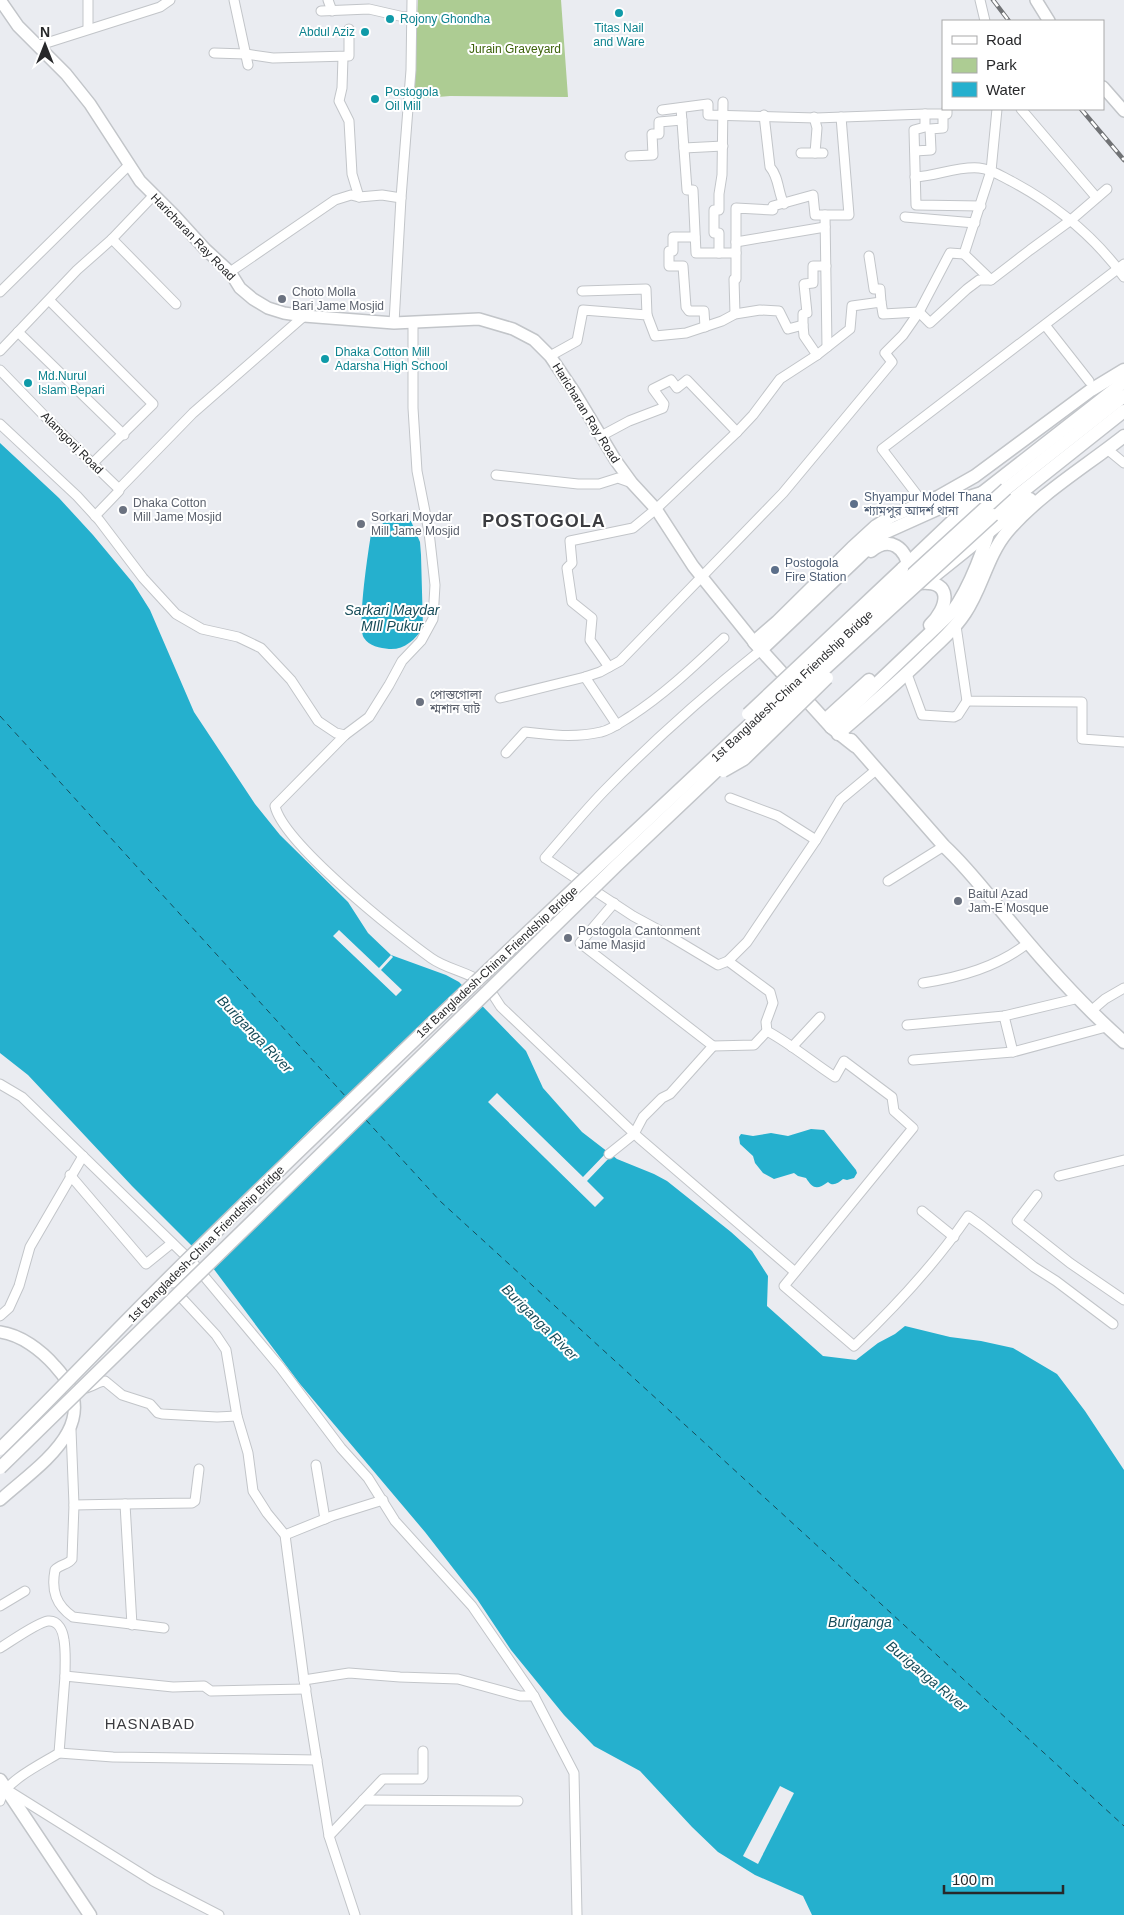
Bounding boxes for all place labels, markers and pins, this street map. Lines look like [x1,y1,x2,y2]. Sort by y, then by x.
marker: Titas Nail and Ware [613,7,625,19]
place label: Rojony Ghondha [400,12,490,26]
marker: Rojony Ghondha [384,13,396,25]
place label: Titas Nail and Ware [593,21,645,49]
place label: Abdul Aziz [299,25,355,39]
marker: Abdul Aziz [359,26,371,38]
place label: Postogola Oil Mill [385,85,439,113]
marker: Postogola Oil Mill [369,93,381,105]
place label: Choto Molla Bari Jame Mosjid [292,285,384,313]
marker: Choto Molla Bari Jame Mosjid [276,293,288,305]
place label: Dhaka Cotton Mill Adarsha High School [335,345,448,373]
marker: Dhaka Cotton Mill Adarsha High School [319,353,331,365]
place label: Md.Nurul Islam Bepari [38,369,105,397]
marker: Md.Nurul Islam Bepari [22,377,34,389]
place label: Shyampur Model Thana শ্যামপুর আদর্শ থানা [863,490,992,519]
place label: Dhaka Cotton Mill Jame Mosjid [133,496,222,524]
marker: Shyampur Model Thana শ্যামপুর আদর্শ থানা [848,498,860,510]
marker: Dhaka Cotton Mill Jame Mosjid [117,504,129,516]
place label: Sorkari Moydar Mill Jame Mosjid [371,510,460,538]
marker: Sorkari Moydar Mill Jame Mosjid [355,518,367,530]
place label: Postogola Fire Station [785,556,846,584]
marker: Postogola Fire Station [769,564,781,576]
place label: পোস্তগোলা শ্মশান ঘাট [429,688,483,716]
marker: পোস্তগোলা শ্মশান ঘাট [414,696,426,708]
place label: Baitul Azad Jam-E Mosque [968,887,1049,915]
marker: Baitul Azad Jam-E Mosque [952,895,964,907]
place label: Postogola Cantonment Jame Masjid [578,924,701,952]
marker: Postogola Cantonment Jame Masjid [562,932,574,944]

